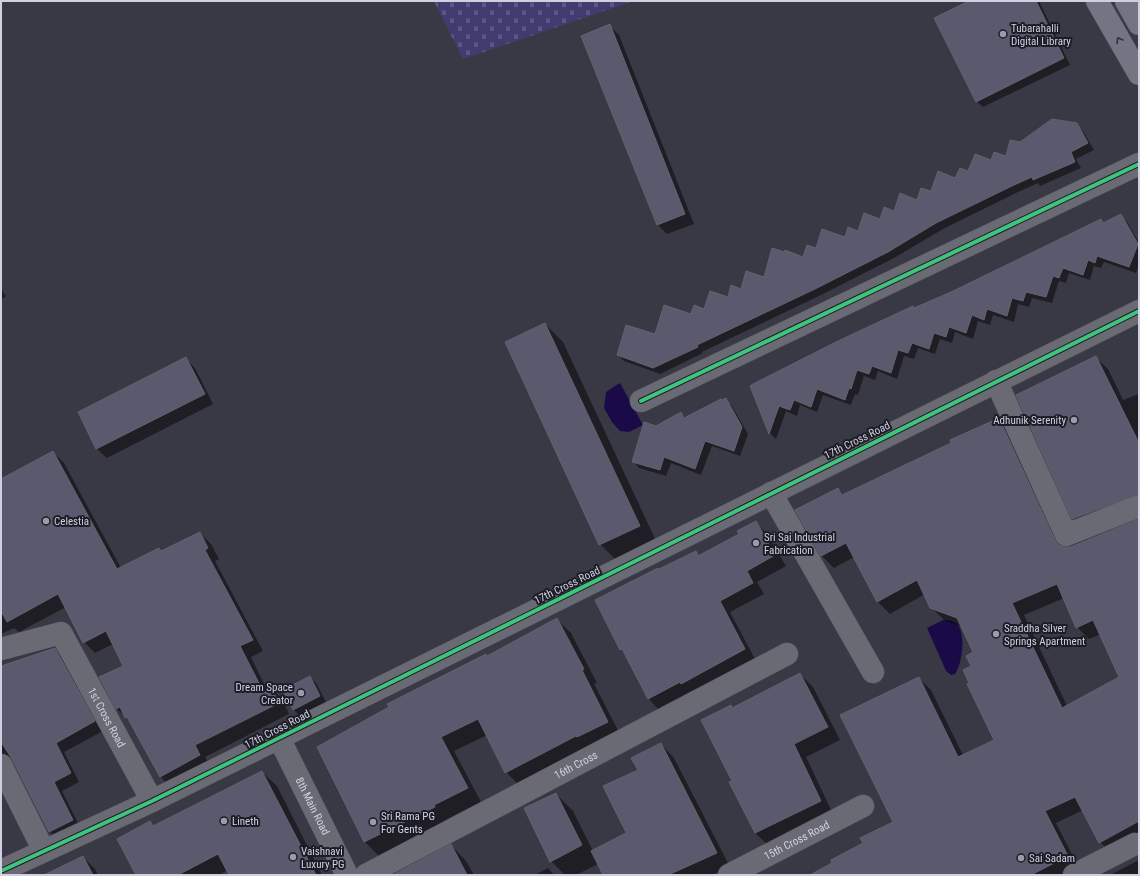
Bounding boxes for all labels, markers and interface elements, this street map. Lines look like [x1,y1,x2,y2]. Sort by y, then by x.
place label: Tubarahalli Digital Library [1011,22,1071,48]
marker: Tubarahalli Digital Library [998,29,1008,39]
one-way arrow [1117,37,1124,44]
place label: Adhunik Serenity [993,414,1066,427]
marker: Adhunik Serenity [1069,415,1079,425]
street label: 17th Cross Road [822,419,892,462]
place label: Celestia [54,515,89,528]
marker: Celestia [41,516,51,526]
place label: Sri Sai Industrial Fabrication [764,531,835,557]
marker: Sri Sai Industrial Fabrication [751,538,761,548]
street label: 17th Cross Road [532,564,602,607]
place label: Sraddha Silver Springs Apartment [1004,622,1085,648]
marker: Sraddha Silver Springs Apartment [991,629,1001,639]
place label: Dream Space Creator [236,681,294,707]
street label: 1st Cross Road [85,685,128,750]
marker: Dream Space Creator [296,688,306,698]
street label: 17th Cross Road [242,707,312,751]
street label: 16th Cross [552,749,600,782]
street label: 8th Main Road [293,775,332,837]
place label: Sri Rama PG For Gents [381,810,435,836]
place label: Lineth [232,815,259,828]
marker: Lineth [219,816,229,826]
marker: Sri Rama PG For Gents [368,817,378,827]
street label: 15th Cross Road [762,818,832,863]
place label: Vaishnavi Luxury PG [301,845,345,871]
marker: Vaishnavi Luxury PG [288,852,298,862]
place label: Sai Sadam [1029,852,1075,865]
marker: Sai Sadam [1016,853,1026,863]

